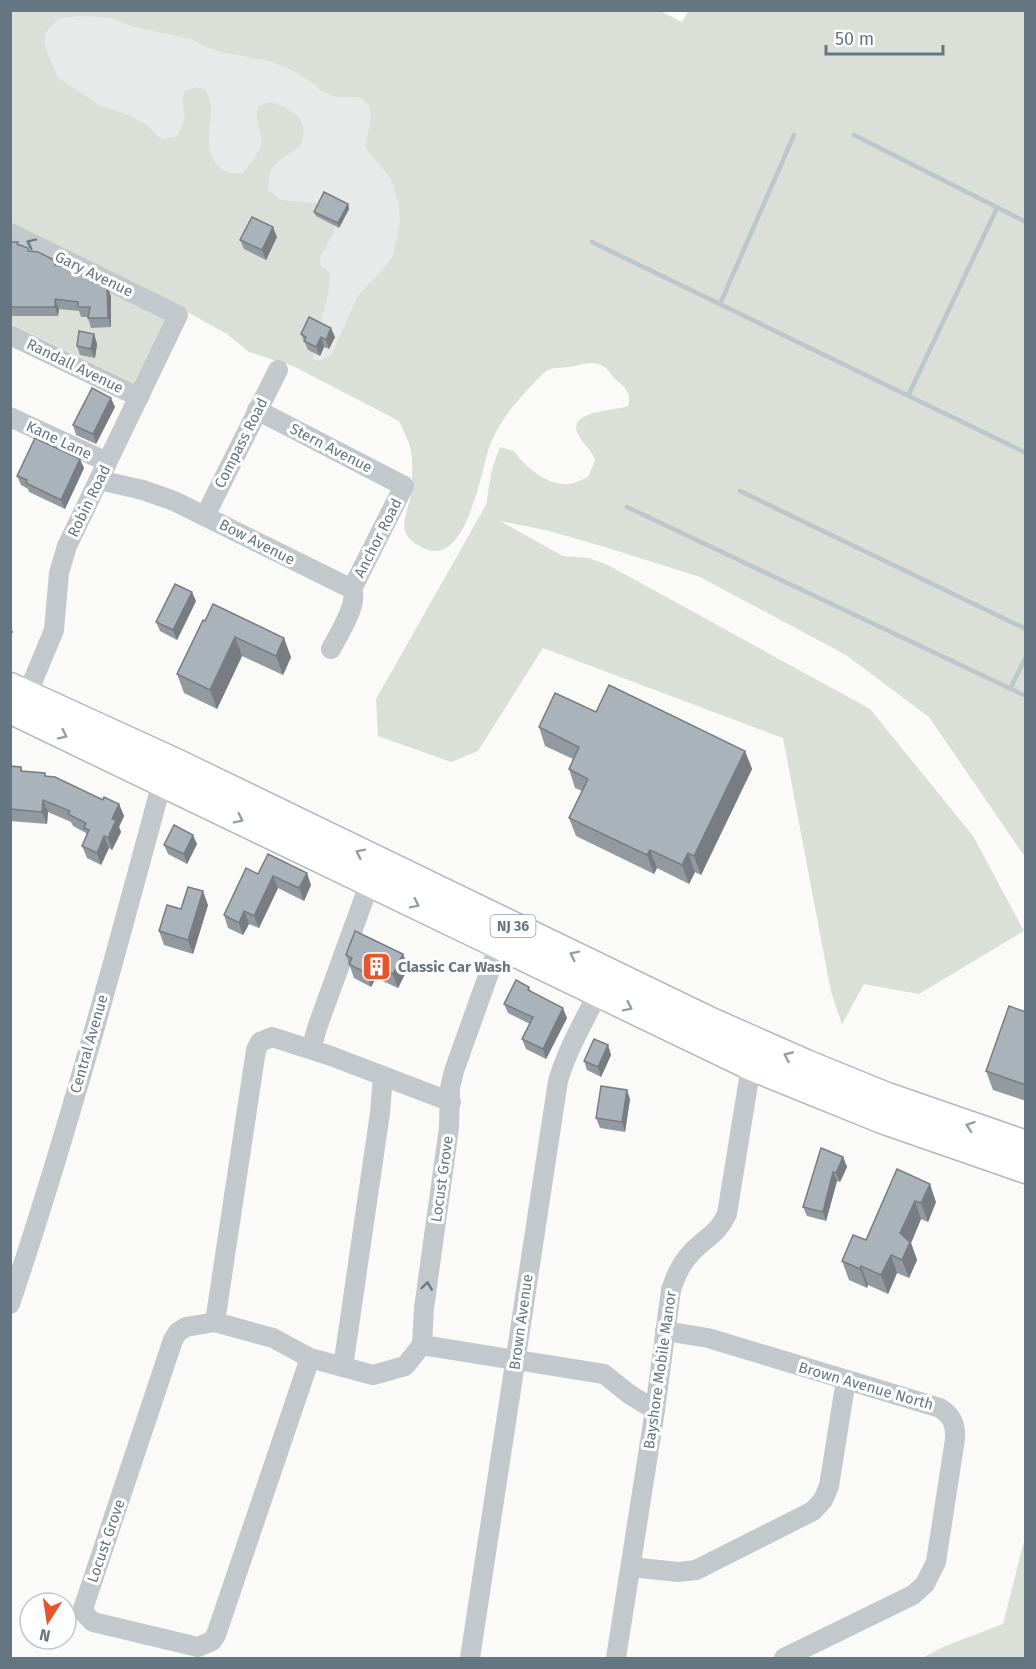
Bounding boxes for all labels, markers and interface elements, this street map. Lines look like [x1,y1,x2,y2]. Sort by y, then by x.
scale bar [826,18,943,56]
text: 50 m [835,28,874,50]
one-way arrow [27,239,38,251]
street label: Gary Avenue [52,247,136,301]
street label: Randall Avenue [24,335,126,397]
street label: Compass Road [211,395,271,491]
street label: Kane Lane [23,417,95,463]
street label: Stern Avenue [287,420,375,476]
street label: Robin Road [64,462,114,540]
street label: Anchor Road [350,495,406,581]
street label: Bow Avenue [216,515,298,569]
one-way arrow [57,727,68,739]
one-way arrow [232,812,243,824]
one-way arrow [355,848,366,860]
one-way arrow [408,897,419,909]
road number: NJ 36 [490,915,536,937]
building icon: Classic Car Wash [361,951,393,983]
one-way arrow [569,951,580,963]
place label: Classic Car Wash [398,958,511,976]
street label: Central Avenue [66,993,112,1095]
one-way arrow [622,1000,633,1012]
one-way arrow [783,1052,794,1064]
one-way arrow [965,1121,976,1134]
street label: Locust Grove [427,1135,457,1223]
street label: Brown Avenue [505,1273,537,1371]
one-way arrow [420,1282,433,1291]
street label: Bayshore Mobile Manor [640,1290,680,1450]
street label: Brown Avenue North [796,1358,936,1414]
street label: Locust Grove [83,1497,129,1585]
north arrow [18,1591,78,1651]
text: N [38,1625,52,1646]

